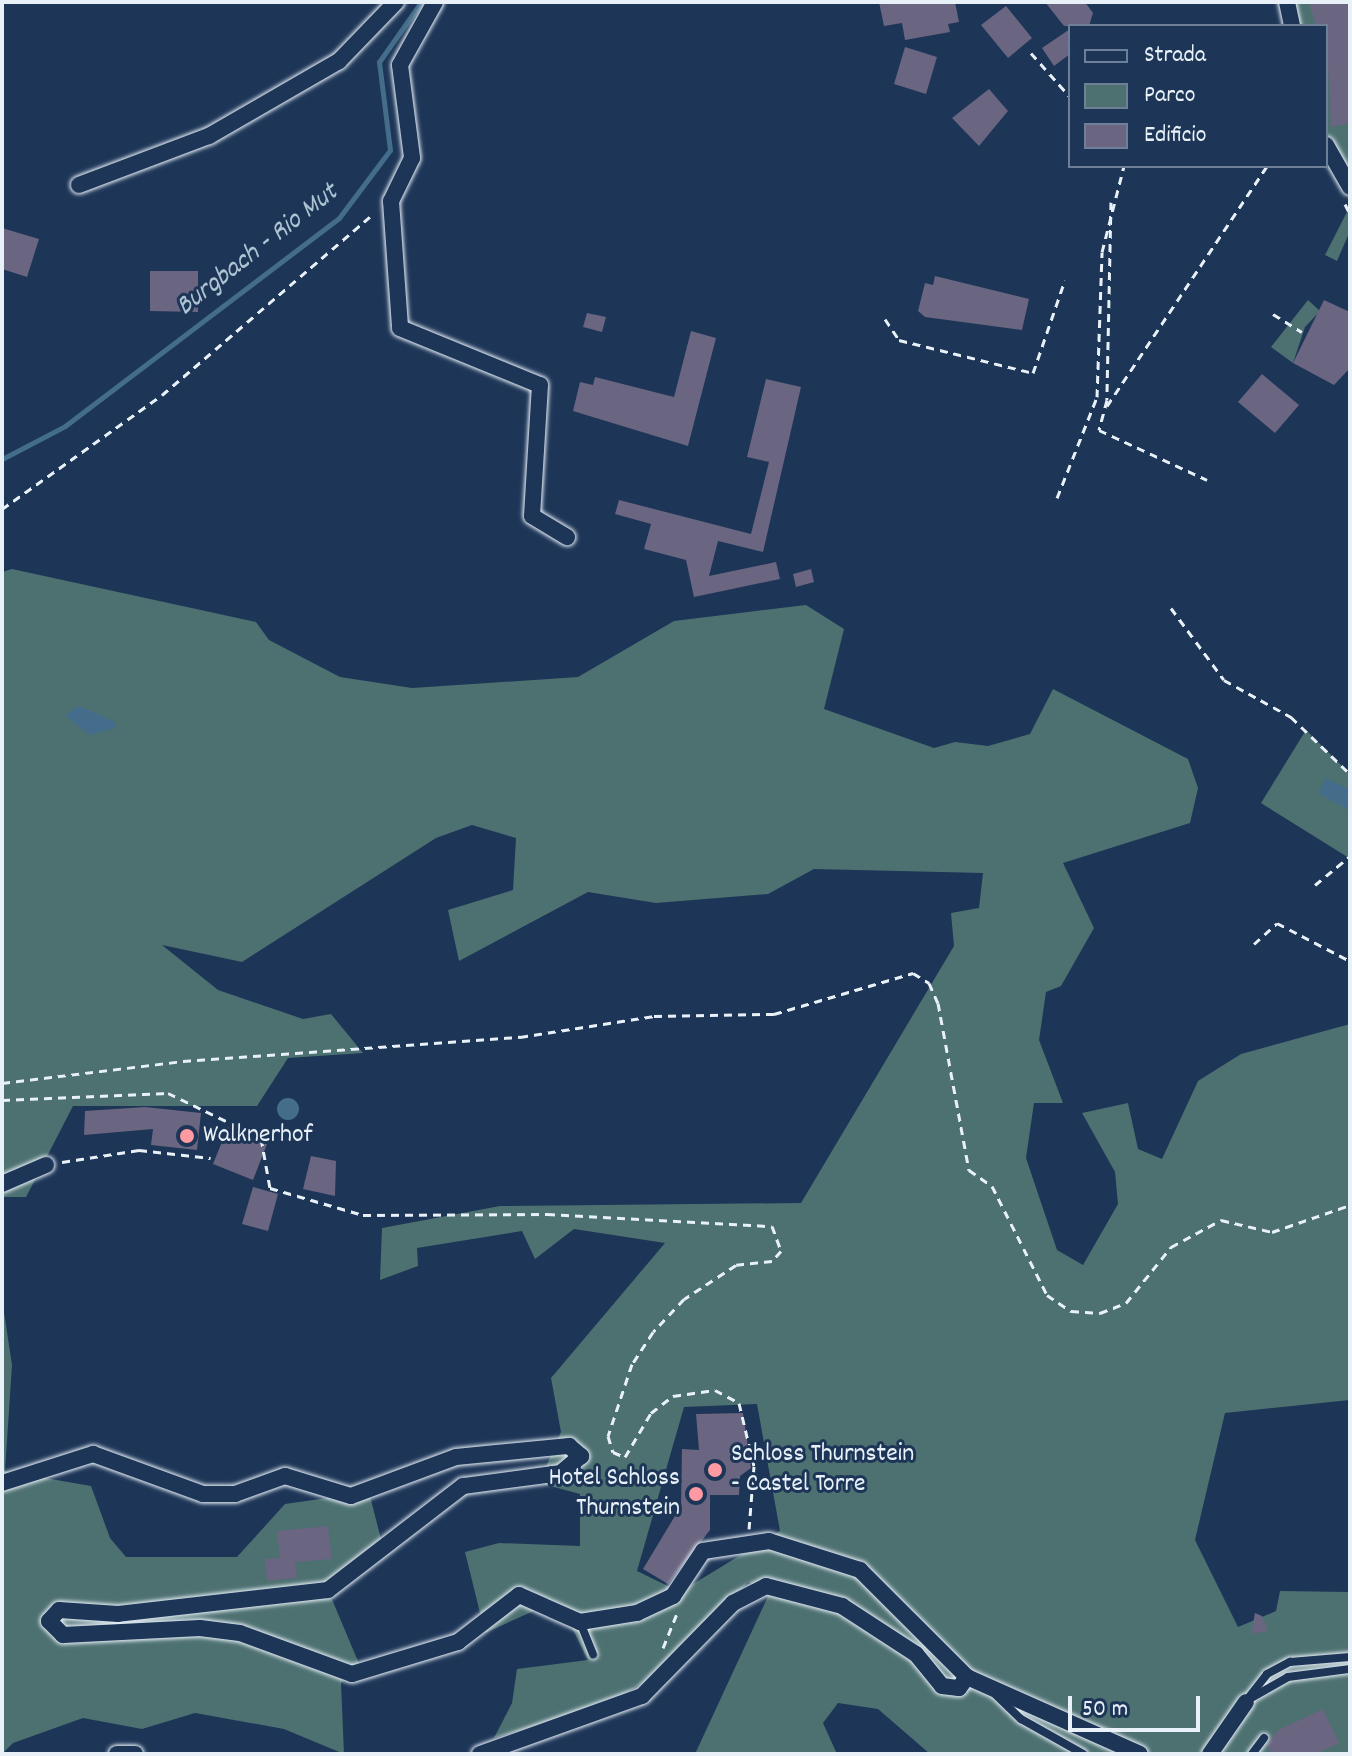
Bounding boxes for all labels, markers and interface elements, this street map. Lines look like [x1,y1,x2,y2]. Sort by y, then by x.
legend [1068,24,1328,168]
text: Strada [1144,39,1206,73]
text: Parco [1144,79,1195,113]
text: Edificio [1144,119,1206,153]
water label: Burgbach - Rio Mut [170,177,346,325]
place label: Walknerhof [203,1120,313,1152]
marker: Walknerhof [178,1127,196,1145]
place label: Schloss Thurnstein - Castel Torre [731,1439,914,1500]
marker: Schloss Thurnstein - Castel Torre [706,1461,724,1479]
place label: Hotel Schloss Thurnstein [548,1463,680,1524]
marker: Hotel Schloss Thurnstein [687,1485,705,1503]
scale bar [1072,1680,1204,1730]
text: 50 m [1082,1693,1128,1727]

